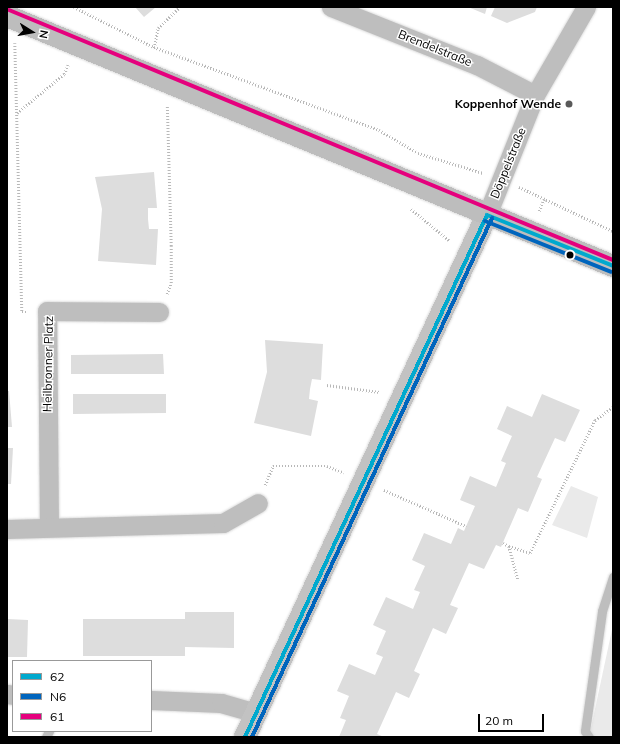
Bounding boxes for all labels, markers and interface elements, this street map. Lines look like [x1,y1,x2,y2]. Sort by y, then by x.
north arrow [12,12,52,52]
street label: Brendelstraße [396,27,474,69]
text: N [36,29,51,40]
place label: Koppenhof Wende [455,97,561,111]
marker: Koppenhof Wende [564,99,574,109]
street label: Döppelstraße [487,125,529,201]
unlabelled marker [565,250,575,260]
street label: Heilbronner Platz [40,316,56,412]
legend [12,660,152,732]
text: 62 [50,669,64,684]
text: N6 [50,689,66,704]
scale bar [480,706,546,732]
text: 61 [50,709,64,724]
text: 20 m [485,713,513,728]

